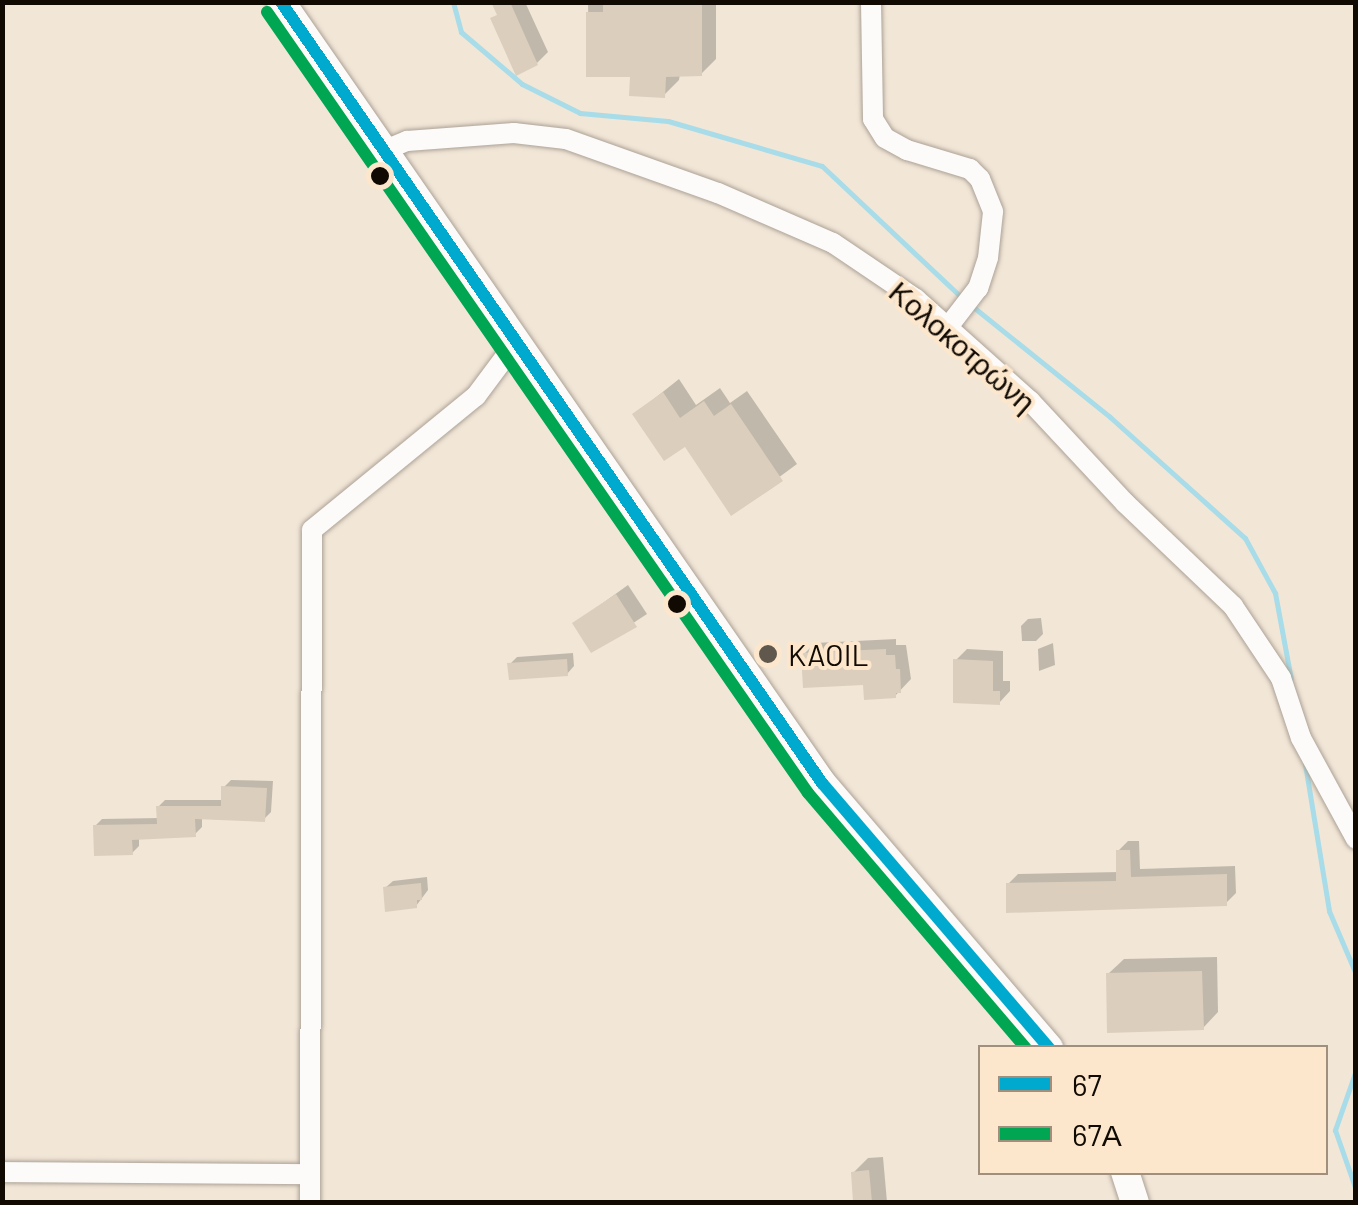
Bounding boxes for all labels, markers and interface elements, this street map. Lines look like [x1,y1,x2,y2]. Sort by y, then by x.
unlabelled marker [370,166,390,186]
street label: Κολοκοτρώνη [883,273,1043,419]
unlabelled marker [667,594,687,614]
place label: KAOIL [788,636,868,672]
marker: KAOIL [757,643,779,665]
legend [978,1045,1328,1175]
text: 67 [1072,1066,1102,1102]
text: 67Α [1072,1116,1122,1152]

